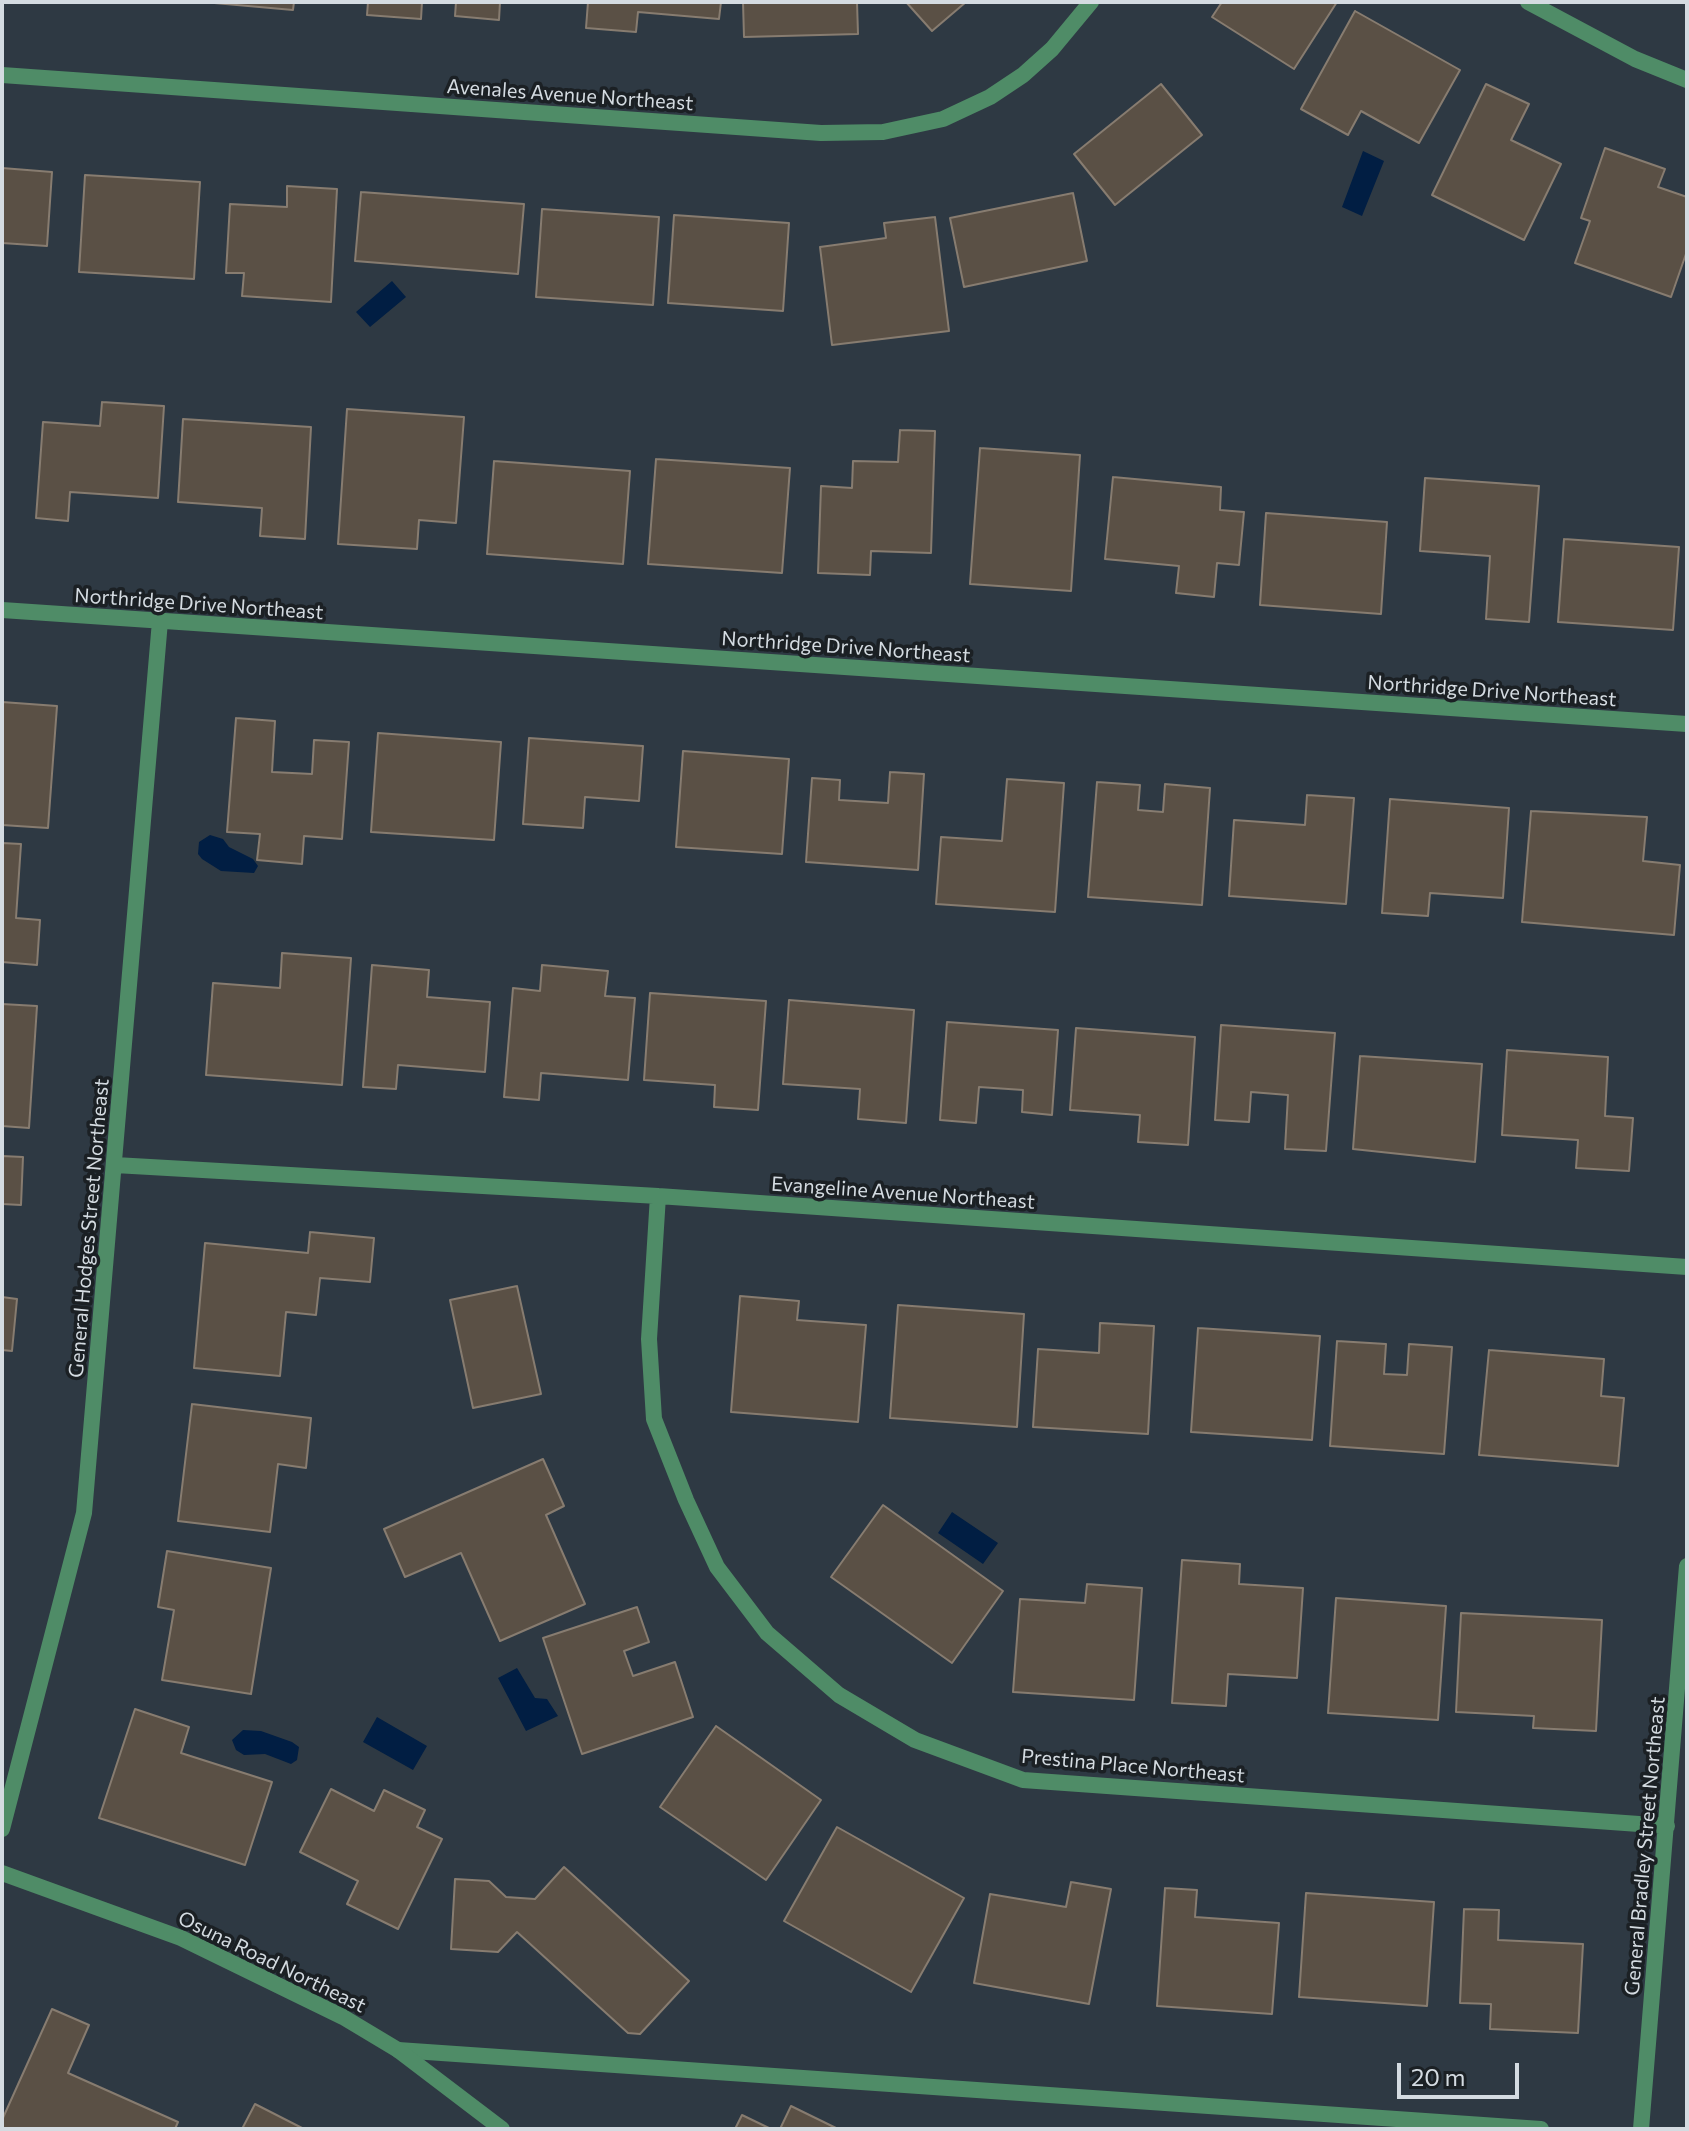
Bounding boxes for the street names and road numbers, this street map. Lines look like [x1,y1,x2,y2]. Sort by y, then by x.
street label: Avenales Avenue Northeast [446,74,694,116]
street label: Northridge Drive Northeast [74,583,324,625]
street label: Northridge Drive Northeast [721,626,971,668]
street label: Northridge Drive Northeast [1367,670,1617,712]
street label: General Hodges Street Northeast [64,1077,114,1379]
street label: Evangeline Avenue Northeast [770,1172,1036,1214]
street label: General Bradley Street Northeast [1620,1696,1670,1996]
street label: Prestina Place Northeast [1020,1744,1246,1788]
street label: Osuna Road Northeast [174,1906,370,2018]

